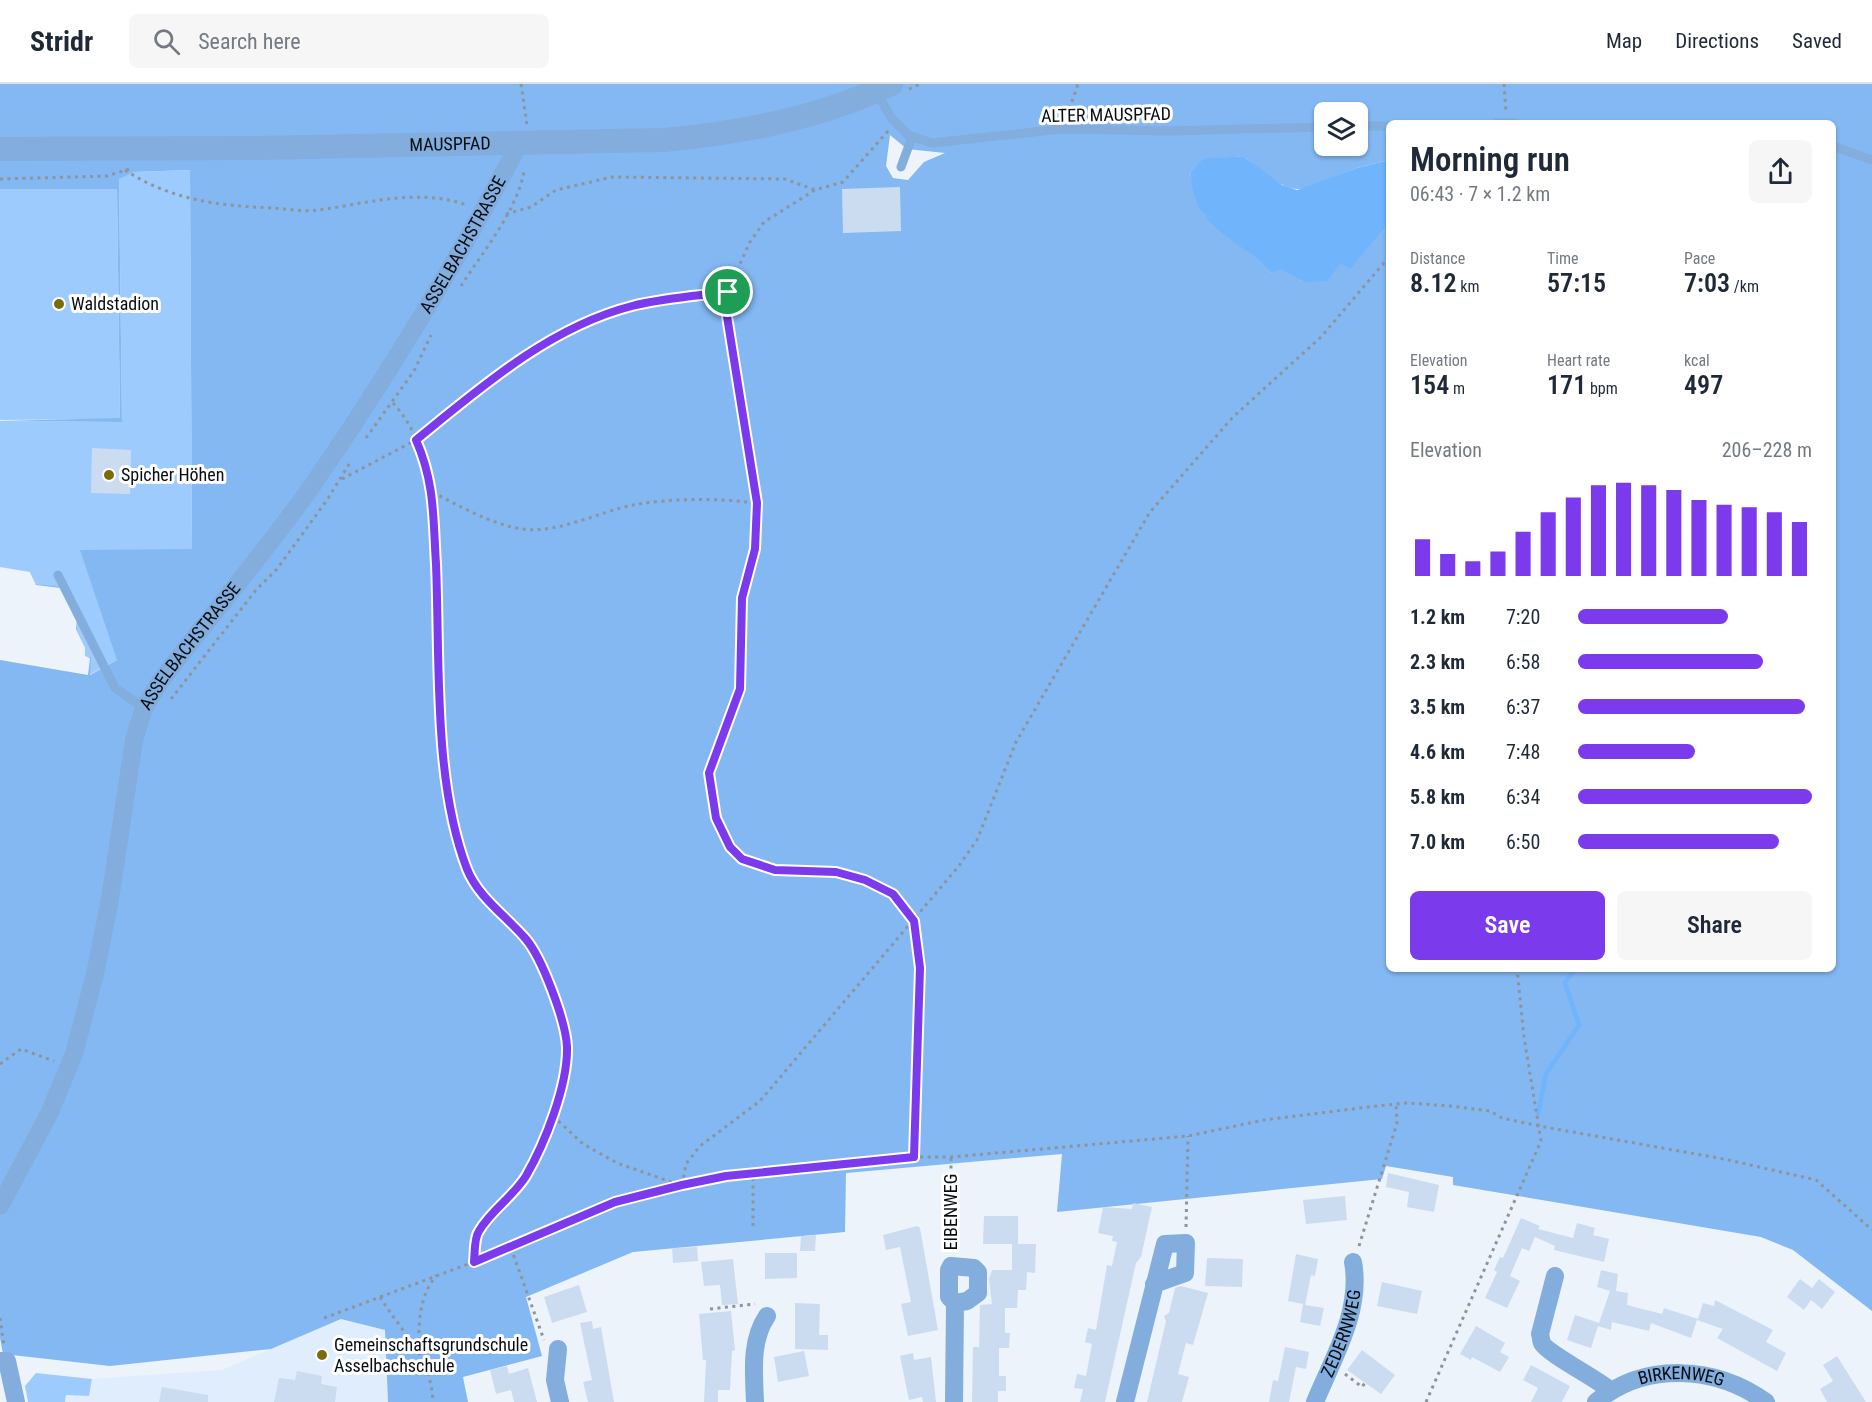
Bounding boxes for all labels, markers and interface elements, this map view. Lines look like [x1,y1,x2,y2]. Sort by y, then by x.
search box [129,14,549,68]
text: Stridr [30,25,93,58]
icon: search [150,25,183,58]
text: Search here [198,29,301,54]
text: Map [1606,29,1642,53]
text: Directions [1675,29,1759,53]
text: Saved [1792,29,1842,53]
map controls [1314,102,1368,156]
button: layers [1314,102,1368,156]
street label: ALTER MAUSPFAD [1041,103,1171,126]
street label: MAUSPFAD [409,132,491,155]
text: Morning run [1410,140,1570,179]
button: share [1749,140,1812,203]
street label: ASSELBACHSTRASSE [415,172,510,317]
text: 06:43 · 7 × 1.2 km [1410,182,1550,206]
text: Distance [1410,249,1465,268]
text: Time [1547,249,1579,268]
text: Pace [1684,249,1715,268]
pin [702,266,753,317]
text: 8.12 [1410,268,1457,298]
text: 57:15 [1547,268,1606,298]
text: 7:03 [1684,268,1730,298]
icon: arrive [711,275,744,308]
text: km [1457,277,1480,296]
text: /km [1730,277,1759,296]
place label: Waldstadion [71,293,159,314]
marker: Waldstadion [52,297,66,311]
text: Elevation [1410,351,1468,370]
text: Heart rate [1547,351,1610,370]
text: kcal [1684,351,1710,370]
text: 154 [1410,370,1449,400]
text: 171 [1547,370,1586,400]
text: 497 [1684,370,1723,400]
text: m [1449,379,1465,398]
text: bpm [1586,379,1618,398]
text: Elevation [1410,438,1482,462]
text: 206–228 m [1722,438,1812,462]
place label: Spicher Höhen [121,464,224,485]
marker: Spicher Höhen [102,468,116,482]
street label: ASSELBACHSTRASSE [135,578,245,713]
text: 1.2 km [1410,605,1465,629]
text: 7:20 [1506,605,1540,629]
text: 2.3 km [1410,650,1465,674]
text: 6:58 [1506,650,1540,674]
text: 3.5 km [1410,695,1465,719]
text: 6:37 [1506,695,1540,719]
text: 4.6 km [1410,740,1465,764]
text: 7:48 [1506,740,1540,764]
text: 5.8 km [1410,785,1465,809]
text: 6:34 [1506,785,1540,809]
text: 7.0 km [1410,830,1465,854]
text: 6:50 [1506,830,1540,854]
button: Save [1410,891,1605,960]
button: Share [1617,891,1812,960]
street label: EIBENWEG [940,1174,961,1250]
street label: ZEDERNWEG [1316,1288,1364,1380]
place label: Gemeinschaftsgrundschule Asselbachschule [334,1334,528,1376]
marker: Gemeinschaftsgrundschule Asselbachschule [315,1348,329,1362]
street label: BIRKENWEG [1635,1362,1727,1390]

